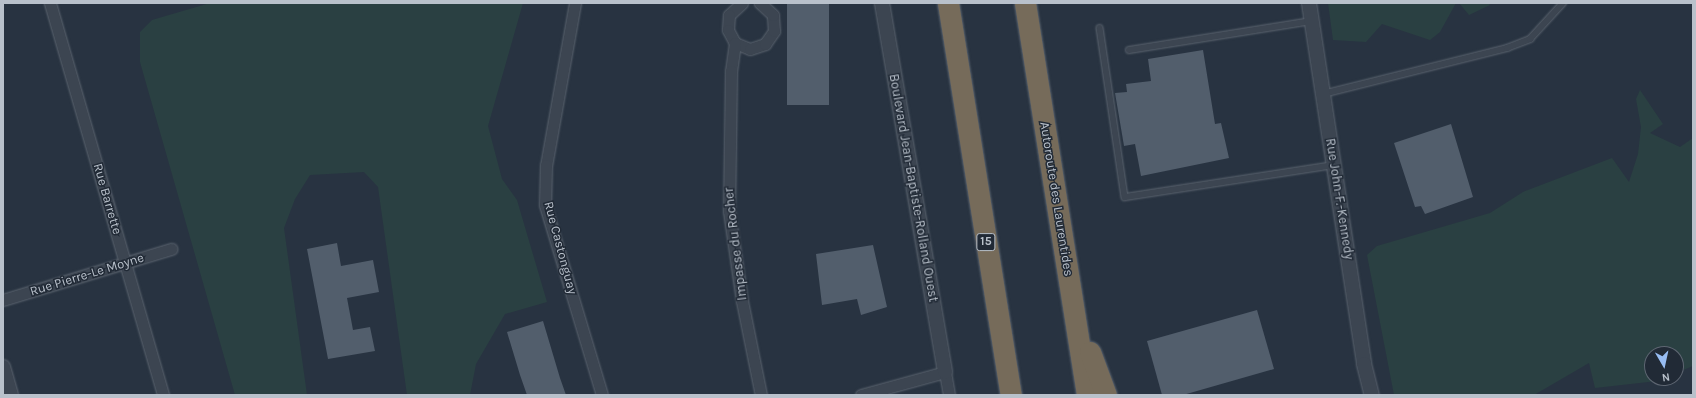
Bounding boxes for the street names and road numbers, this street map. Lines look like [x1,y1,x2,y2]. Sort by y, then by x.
street label: Boulevard Jean-Baptiste-Rolland Ouest [885,73,941,303]
street label: Autoroute des Laurentides [1036,121,1076,277]
street label: Rue John-F.-Kennedy [1322,137,1356,261]
street label: Rue Barrette [89,162,125,236]
street label: Impasse du Rocher [721,187,751,301]
street label: Rue Castonguay [540,200,580,296]
road number: 15 [976,232,996,252]
street label: Rue Pierre-Le Moyne [28,250,146,300]

